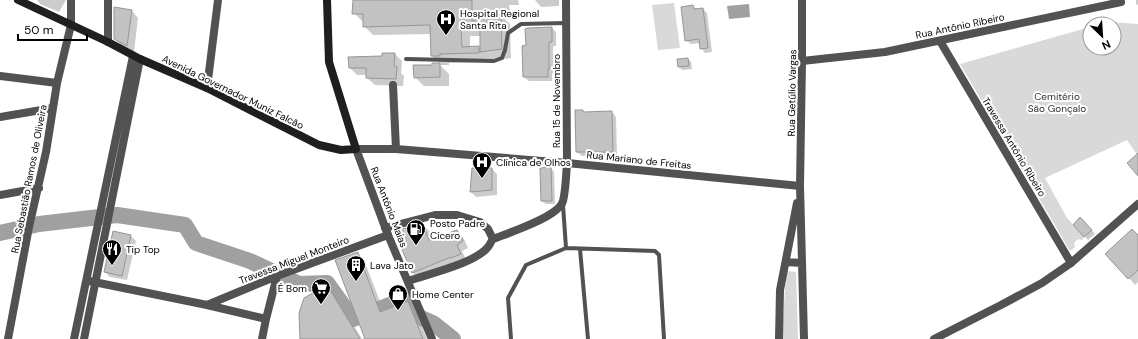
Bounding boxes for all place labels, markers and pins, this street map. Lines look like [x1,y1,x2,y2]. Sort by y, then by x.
place label: Hospital Regional Santa Rita [460,7,539,32]
hospital icon: Hospital Regional Santa Rita [435,8,457,36]
hospital icon: Clínica de Olhos [471,151,493,179]
place label: Clínica de Olhos [496,156,571,169]
place label: Posto Padre Cícero [430,217,485,242]
fuel station icon: Posto Padre Cícero [405,218,427,246]
restaurant icon: Tip Top [101,238,123,266]
place label: Tip Top [126,243,160,256]
building icon: Lava Jato [345,254,367,282]
place label: Lava Jato [370,259,414,272]
supermarket icon: É Bom [310,277,332,305]
place label: É Bom [278,282,307,295]
shop icon: Home Center [387,283,409,311]
place label: Home Center [412,288,474,301]

